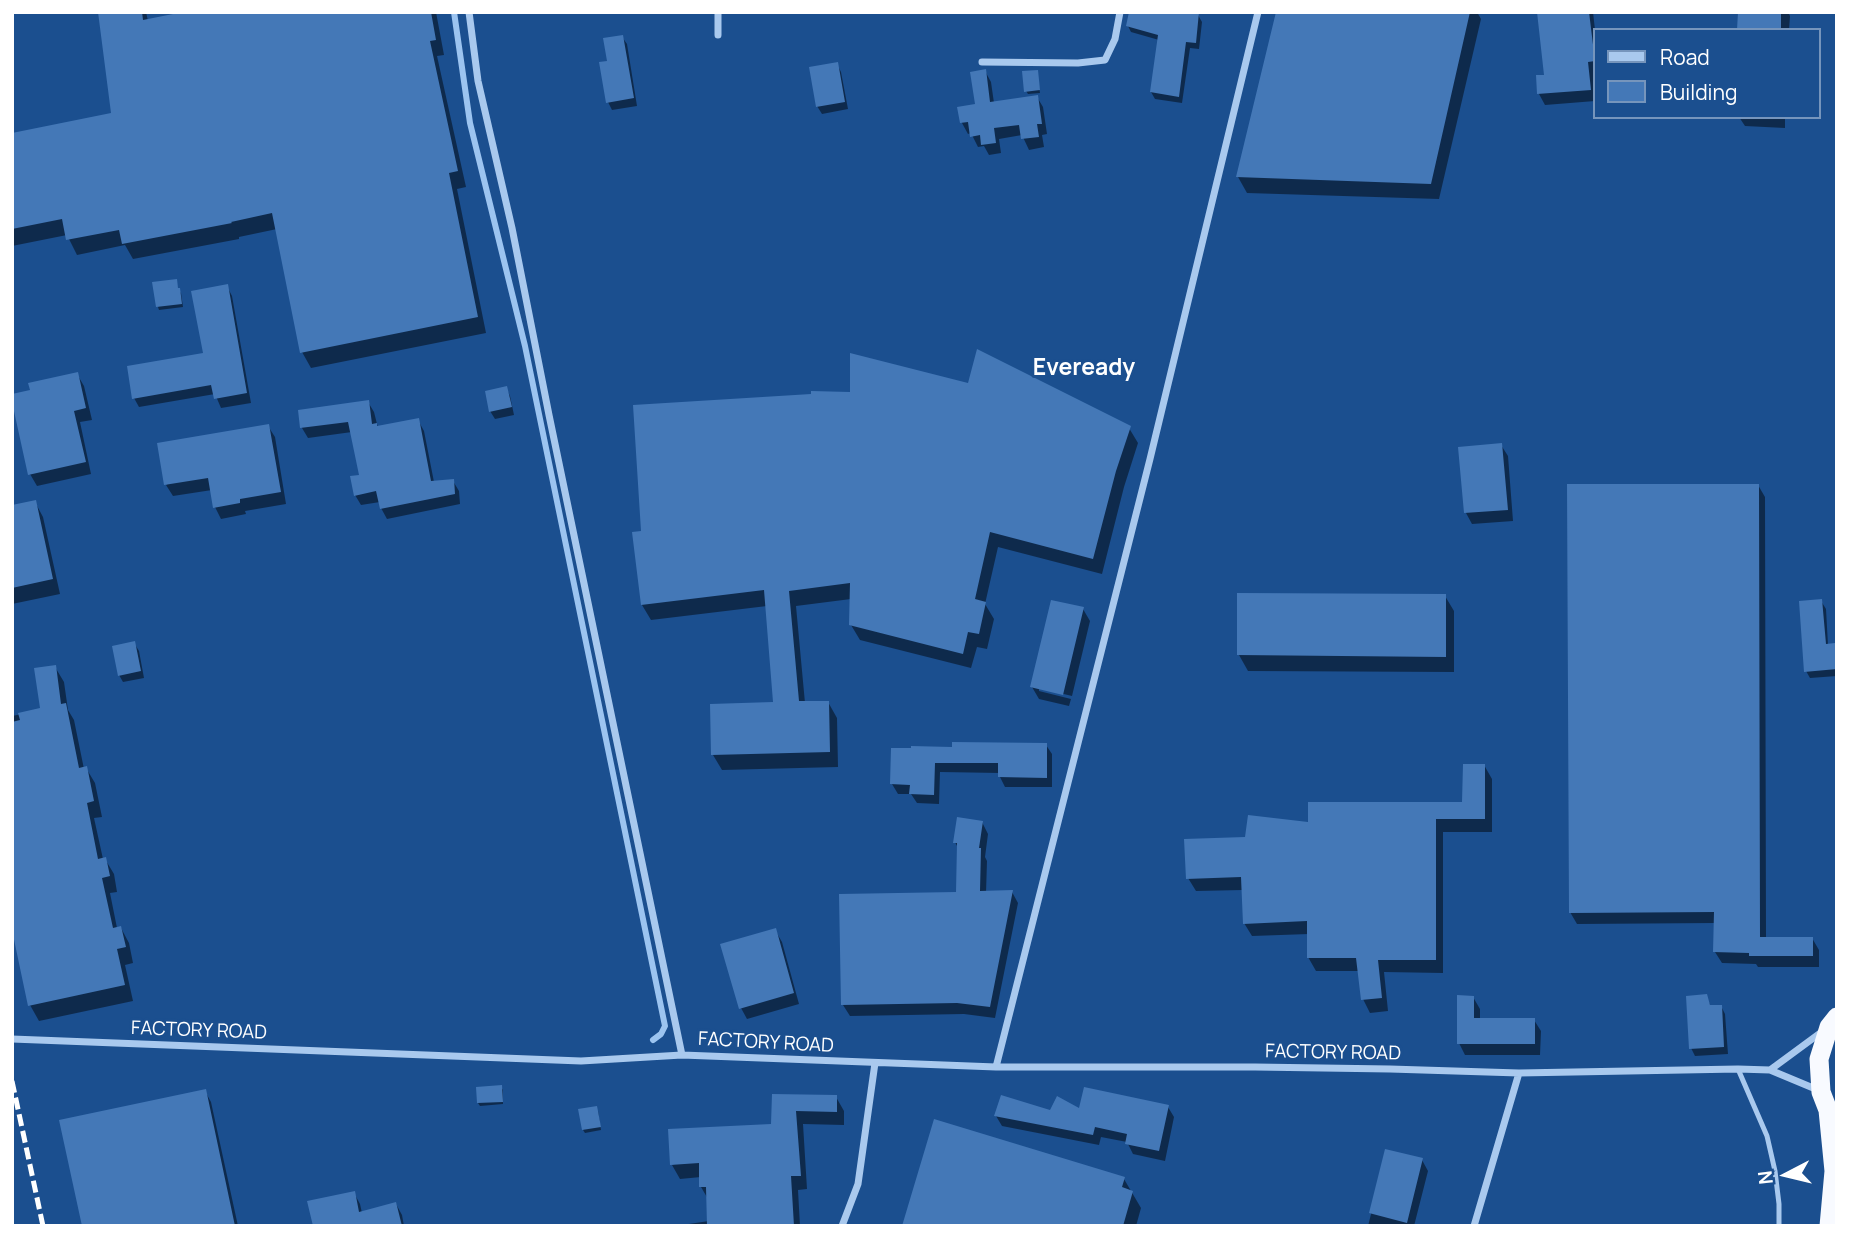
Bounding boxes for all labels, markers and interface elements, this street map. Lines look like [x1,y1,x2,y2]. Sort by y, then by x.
legend [1594,28,1821,119]
text: Road [1660,43,1710,71]
text: Building [1660,78,1737,106]
district label: Eveready [1033,355,1135,383]
street label: FACTORY ROAD [131,1017,267,1045]
street label: FACTORY ROAD [698,1028,834,1058]
street label: FACTORY ROAD [1265,1040,1401,1066]
north arrow [1751,1140,1821,1210]
text: N [1751,1169,1779,1186]

